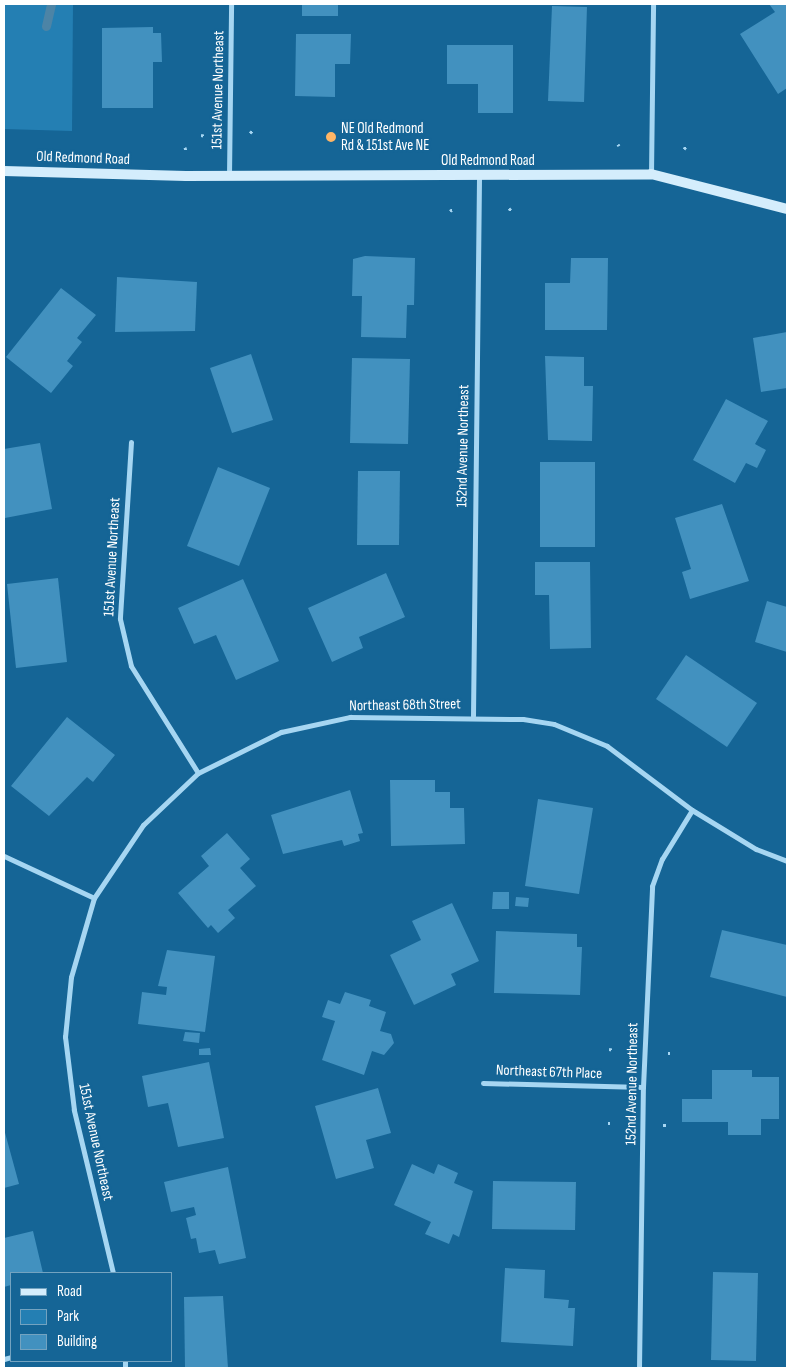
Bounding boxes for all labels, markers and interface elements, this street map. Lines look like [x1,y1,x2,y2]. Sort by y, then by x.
street label: 151st Avenue Northeast [208,30,228,150]
place label: NE Old Redmond Rd & 151st Ave NE [341,119,429,154]
marker: NE Old Redmond Rd & 151st Ave NE [325,131,337,143]
street label: Old Redmond Road [36,147,130,169]
street label: Old Redmond Road [441,152,535,170]
street label: 152nd Avenue Northeast [453,385,473,507]
street label: 151st Avenue Northeast [100,497,124,617]
street label: Northeast 68th Street [349,695,461,715]
street label: 152nd Avenue Northeast [622,1023,642,1145]
street label: Northeast 67th Place [495,1061,603,1083]
street label: 151st Avenue Northeast [75,1082,117,1202]
legend [10,1272,172,1362]
text: Road [57,1282,82,1301]
text: Park [57,1307,79,1326]
text: Building [57,1332,97,1351]

